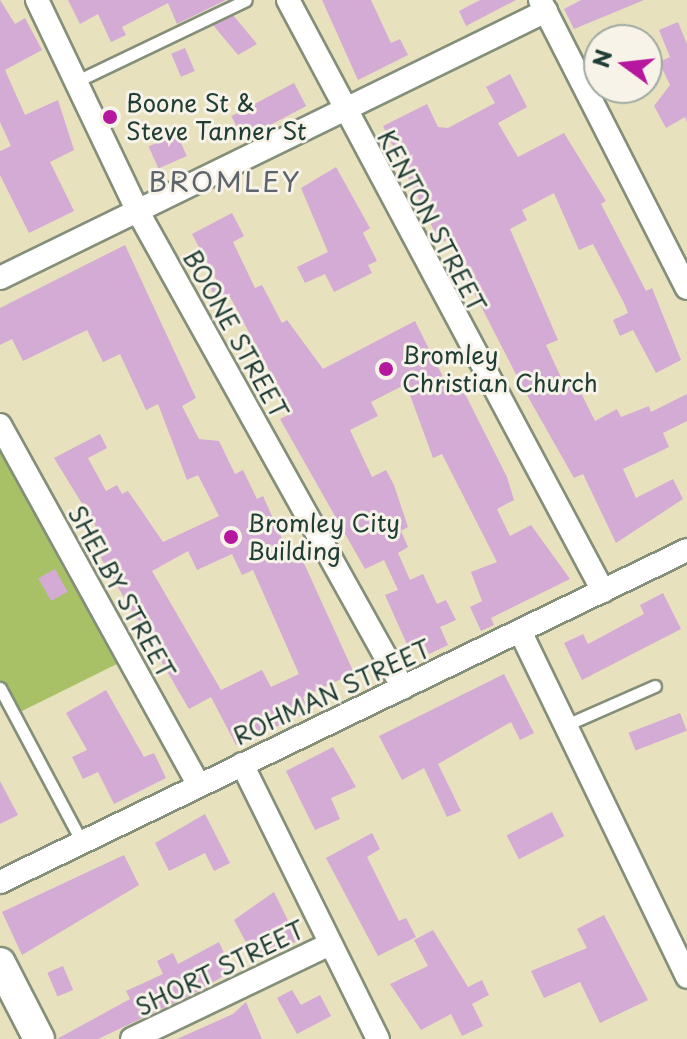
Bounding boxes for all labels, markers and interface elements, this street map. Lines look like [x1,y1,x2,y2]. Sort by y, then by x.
north arrow [583,24,663,104]
text: N [583,45,619,71]
place label: Boone St & Steve Tanner St [126,89,310,145]
marker: Boone St & Steve Tanner St [101,108,119,126]
street label: KENTON STREET [371,123,493,319]
district label: BROMLEY [148,164,302,198]
street label: BOONE STREET [177,244,295,424]
place label: Bromley Christian Church [402,341,598,397]
marker: Bromley Christian Church [377,360,395,378]
street label: SHELBY STREET [62,500,182,684]
place label: Bromley City Building [247,509,400,565]
marker: Bromley City Building [222,528,240,546]
street label: ROHMAN STREET [229,634,435,750]
street label: SHORT STREET [130,914,310,1022]

